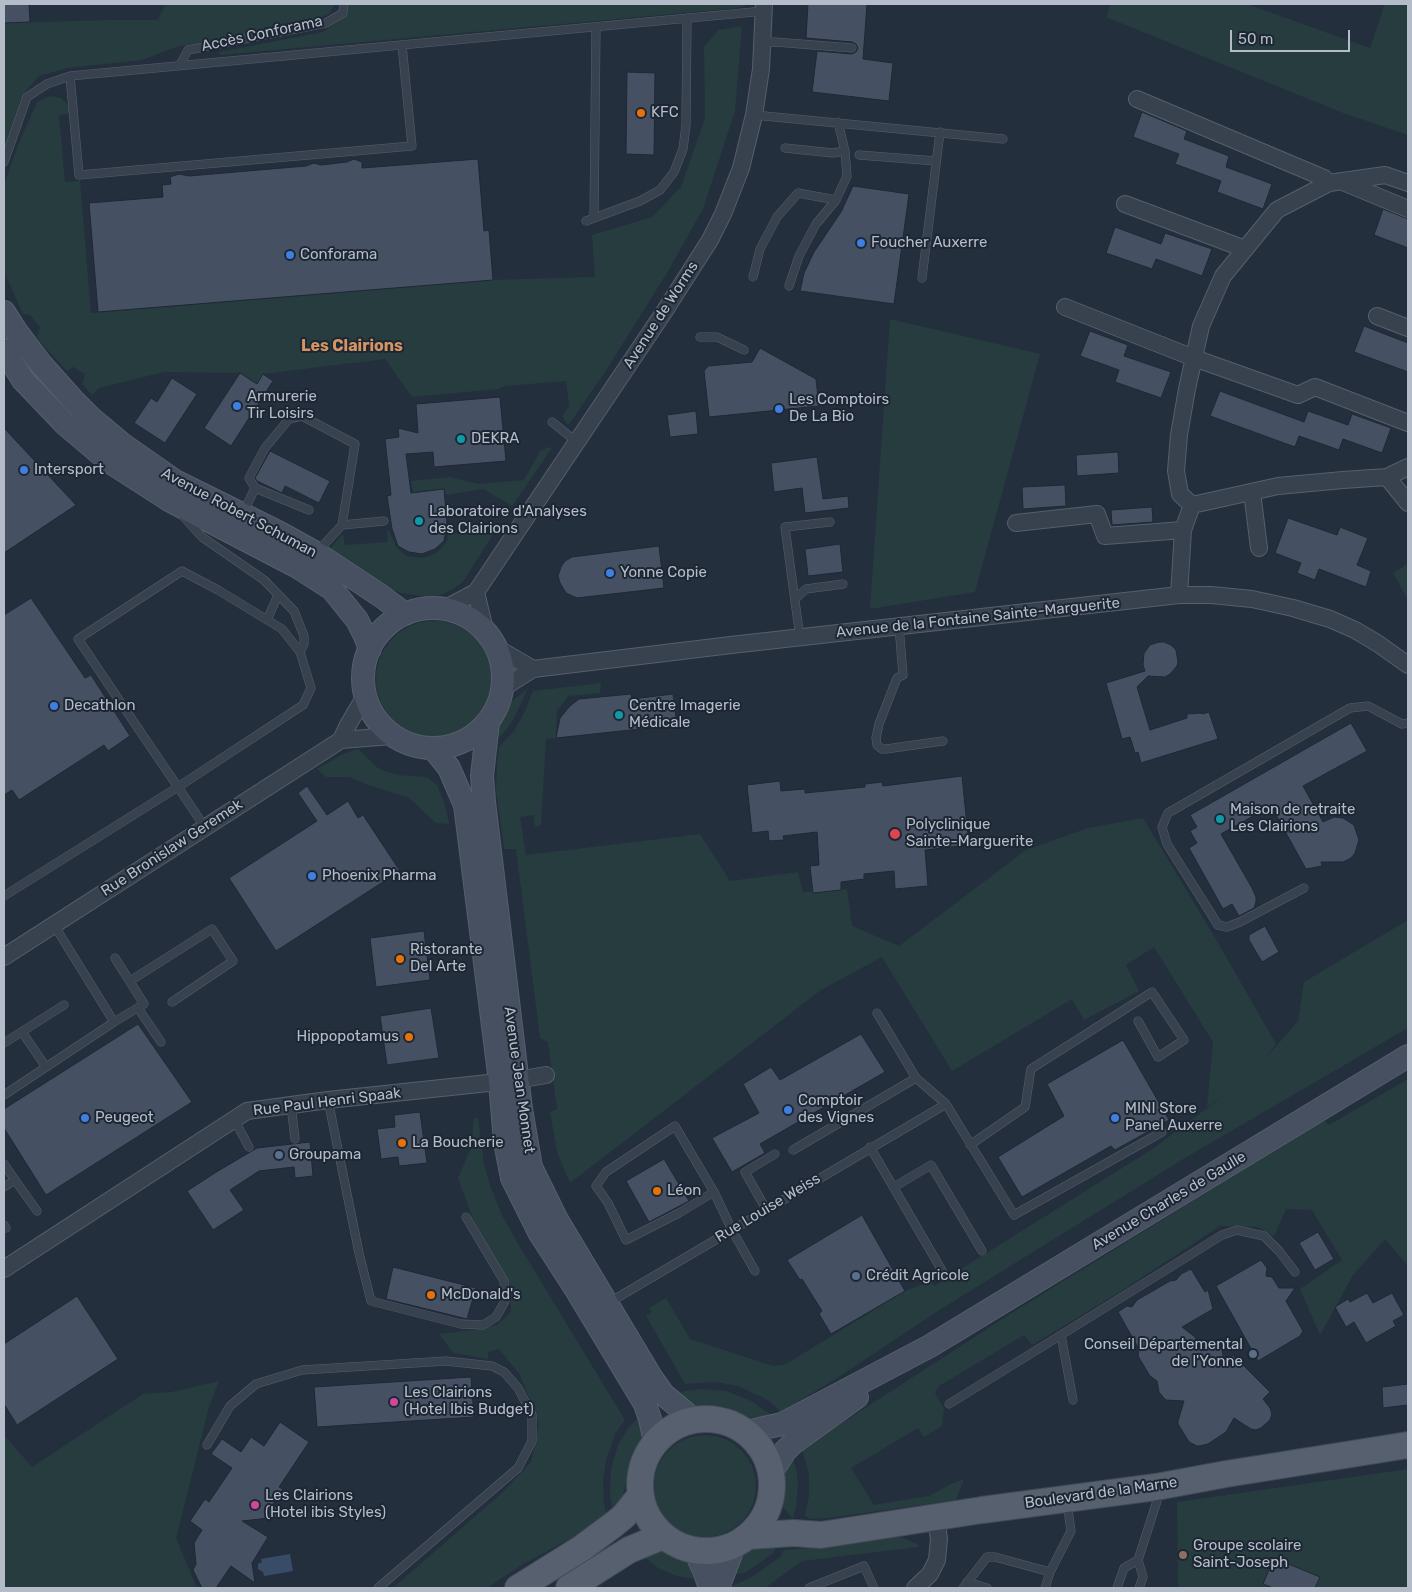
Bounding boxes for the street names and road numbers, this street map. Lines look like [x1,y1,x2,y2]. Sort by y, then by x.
street label: Accès Conforama [200,12,324,56]
street label: Avenue de Worms [620,258,702,372]
street label: Avenue Robert Schuman [158,464,320,562]
street label: Avenue de la Fontaine Sainte-Marguerite [835,594,1121,642]
street label: Rue Bronislaw Geremek [98,795,246,901]
street label: Avenue Jean Monnet [500,1005,538,1155]
street label: Rue Paul Henri Spaak [252,1084,402,1120]
street label: Avenue Charles de Gaulle [1089,1148,1249,1254]
street label: Rue Louise Weiss [712,1170,824,1246]
street label: Boulevard de la Marne [1024,1473,1178,1513]

